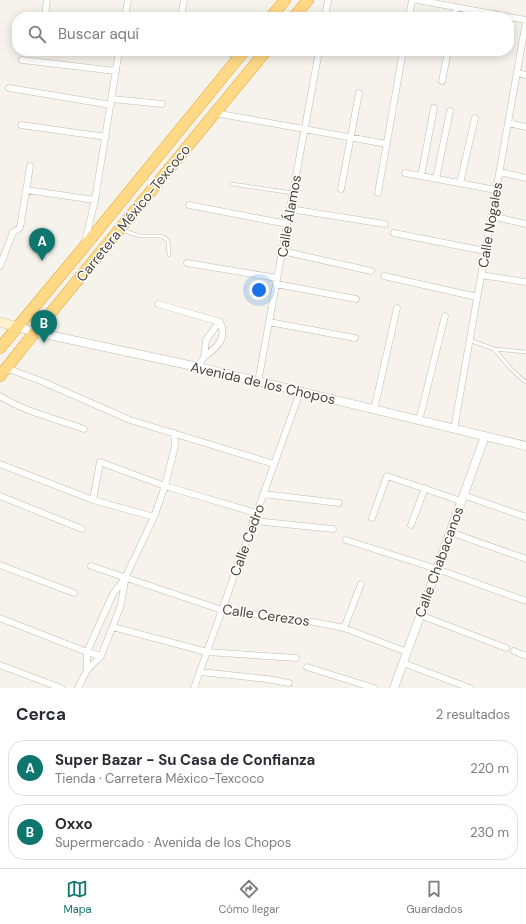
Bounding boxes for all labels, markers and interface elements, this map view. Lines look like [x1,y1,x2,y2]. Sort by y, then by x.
search box [12,12,514,56]
icon: search [26,23,48,45]
text: Buscar aquí [58,24,139,44]
street label: Carretera México-Texcoco [72,141,194,285]
street label: Calle Álamos [273,173,305,259]
street label: Calle Nogales [474,181,506,269]
pin: A [29,228,55,261]
your location [249,280,269,300]
pin: B [31,310,57,343]
street label: Avenida de los Chopos [189,358,337,408]
street label: Calle Cedro [226,501,268,579]
street label: Calle Chabacanos [411,504,467,620]
street label: Calle Cerezos [221,600,311,630]
text: Cerca [16,703,66,725]
text: 2 resultados [436,706,510,723]
text: Super Bazar - Su Casa de Confianza [55,750,315,770]
text: A [25,760,35,777]
text: 220 m [470,760,509,777]
text: Tienda · Carretera México-Texcoco [55,770,264,787]
text: Oxxo [55,814,93,834]
text: B [26,824,34,841]
text: 230 m [470,824,509,841]
text: Supermercado · Avenida de los Chopos [55,834,291,851]
tab: Mapa [63,878,92,916]
tab: Cómo llegar [218,878,279,916]
tab: Guardados [406,878,463,916]

